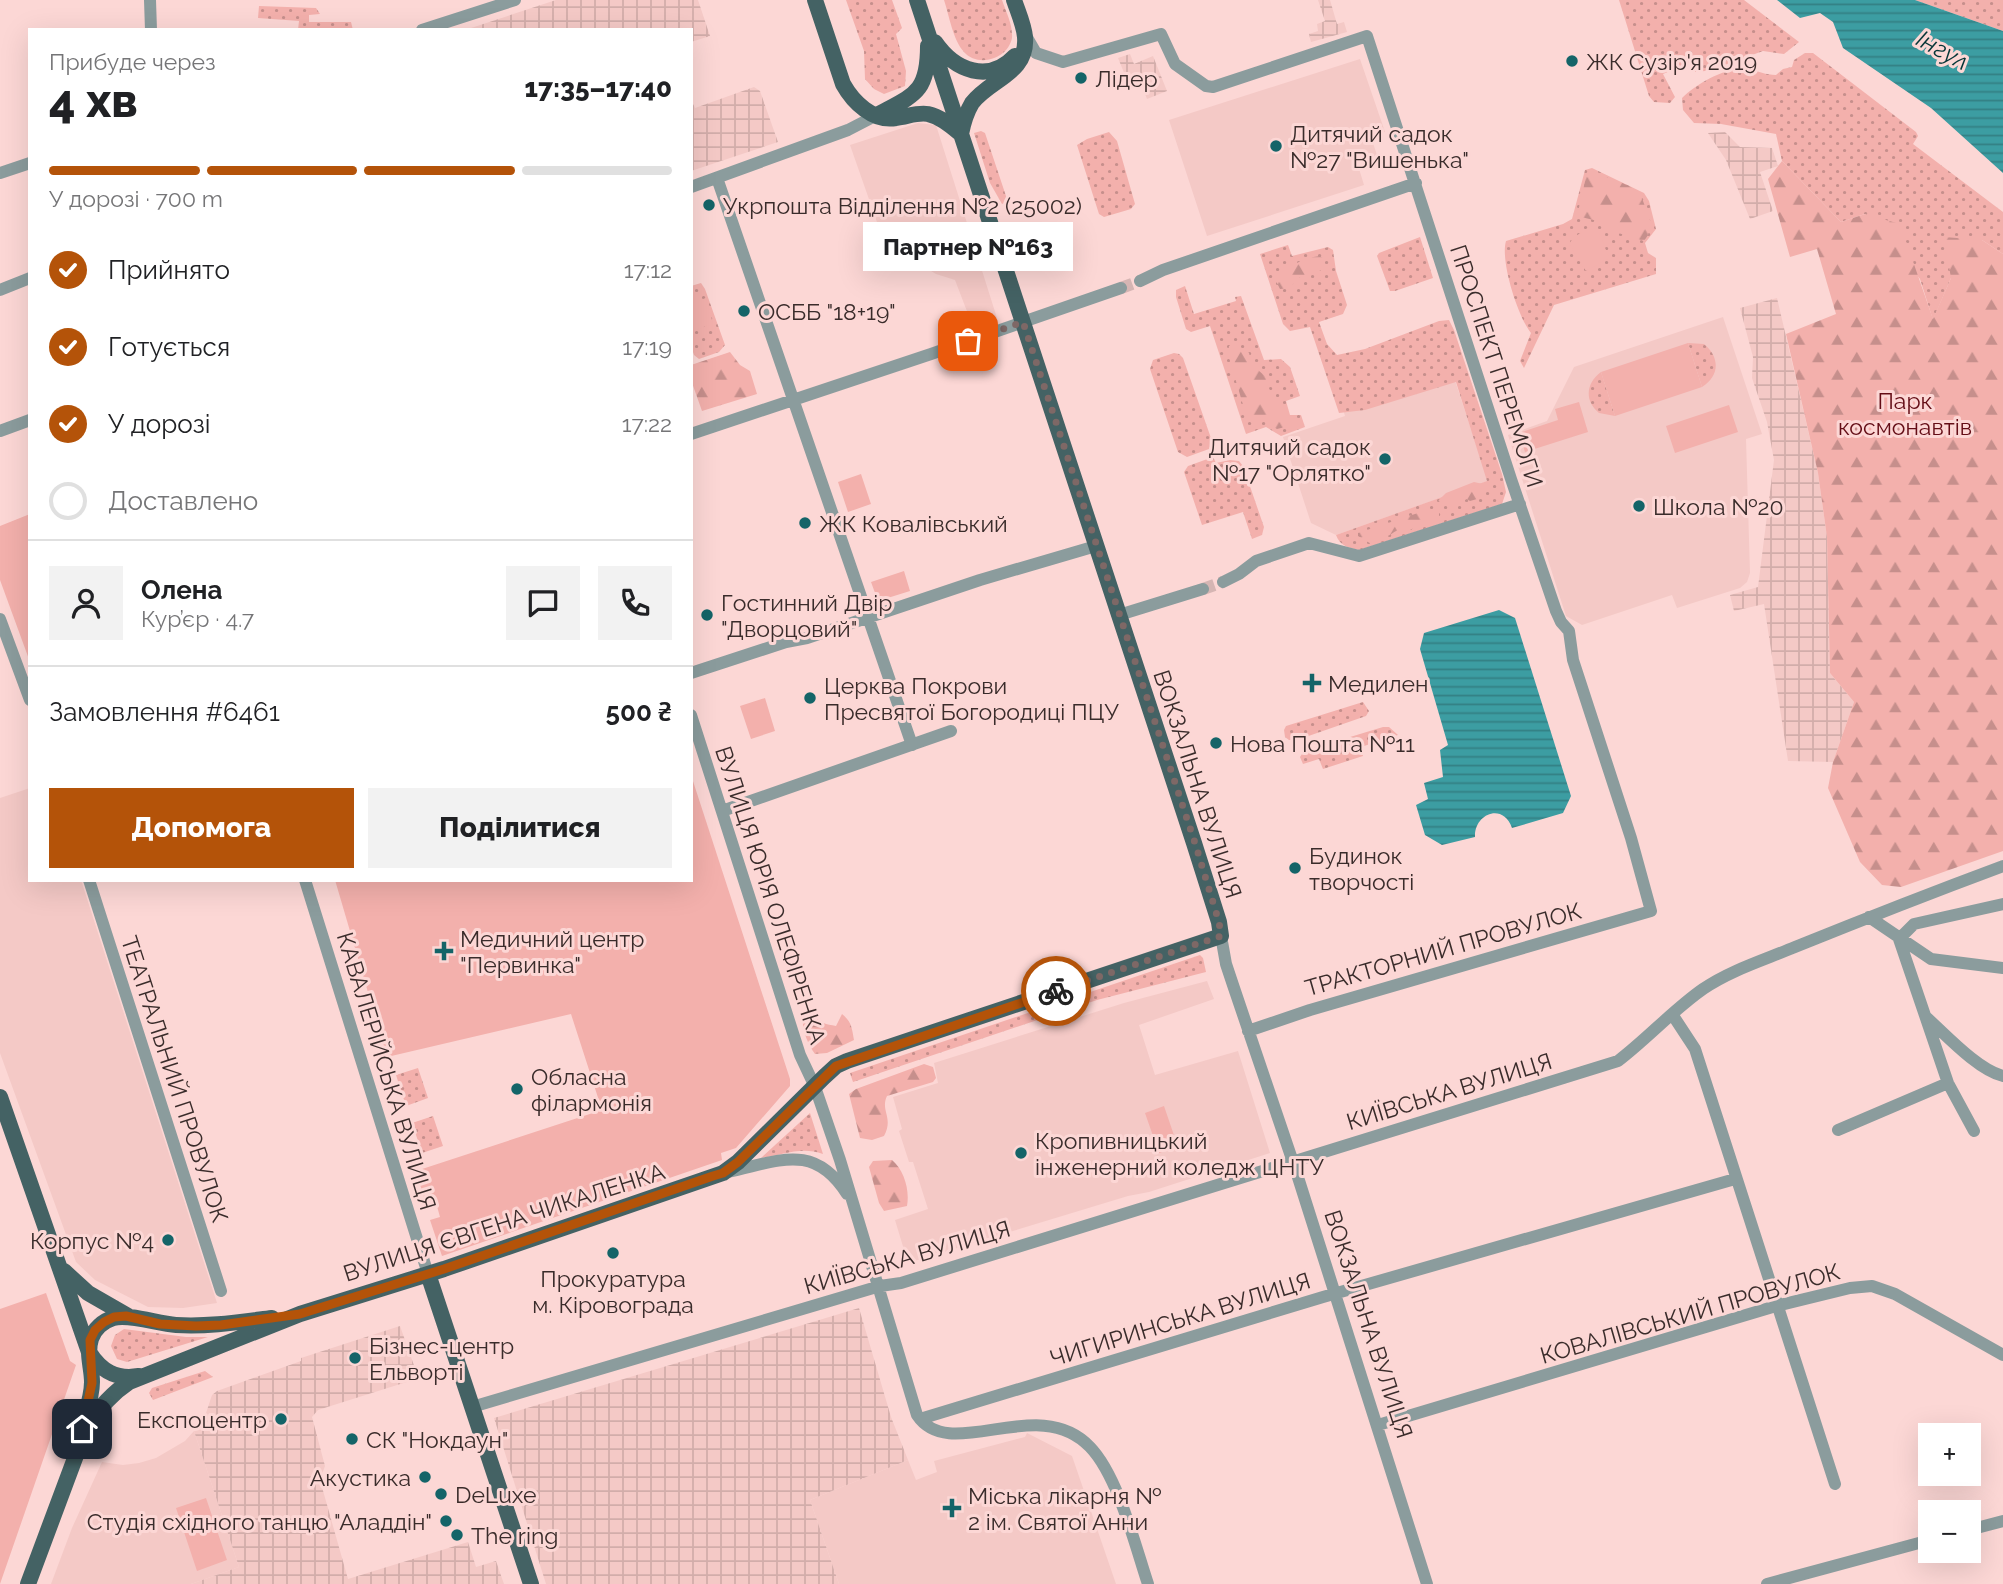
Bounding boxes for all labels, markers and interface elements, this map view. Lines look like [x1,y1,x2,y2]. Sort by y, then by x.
water label: Інгул [1912,24,1974,76]
text: Прибуде через [49,48,216,75]
place label: ЖК Сузір'я 2019 [1586,48,1757,75]
marker: ЖК Сузір'я 2019 [1564,53,1580,69]
place label: Лідер [1095,65,1158,92]
marker: Лідер [1073,70,1089,86]
text: 17:35–17:40 [525,73,672,103]
text: 4 хв [49,74,138,128]
place label: Дитячий садок №27 "Вишенька" [1290,120,1469,173]
marker: Дитячий садок №27 "Вишенька" [1268,138,1284,154]
text: У дорозі · 700 m [49,185,223,212]
place label: Укрпошта Відділення №2 (25002) [723,192,1082,219]
marker: Укрпошта Відділення №2 (25002) [701,197,717,213]
callout: Партнер №163 [863,222,1073,271]
text: Партнер №163 [883,233,1053,260]
street label: ПРОСПЕКТ ПЕРЕМОГИ [1445,241,1549,491]
icon: check [49,251,87,289]
text: Прийнято [108,255,230,285]
text: 17:12 [624,256,672,283]
place label: ОСББ "18+19" [758,298,896,325]
marker: ОСББ "18+19" [736,303,752,319]
pin [938,311,998,371]
icon: bag [949,322,987,360]
icon: check [49,328,87,366]
text: Готується [108,332,230,362]
text: 17:19 [622,333,672,360]
park label: Парк космонавтів [1838,387,1972,440]
icon: check [49,405,87,443]
text: У дорозі [108,409,210,439]
text: 17:22 [622,410,672,437]
place label: Дитячий садок №17 "Орлятко" [1208,433,1371,486]
marker: Дитячий садок №17 "Орлятко" [1377,451,1393,467]
text: Доставлено [108,486,258,516]
place label: Школа №20 [1653,493,1784,520]
marker: Школа №20 [1631,498,1647,514]
place label: ЖК Ковалівський [819,510,1008,537]
marker: ЖК Ковалівський [797,515,813,531]
button: person [49,566,123,640]
button: chat [506,566,580,640]
button: phone [598,566,672,640]
text: Олена [141,575,222,605]
place label: Гостинний Двір "Дворцовий" [721,589,893,642]
text: Кур’єр · 4.7 [141,605,254,632]
marker: Гостинний Двір "Дворцовий" [699,607,715,623]
street label: ВОКЗАЛЬНА ВУЛИЦЯ [1148,666,1248,902]
place label: Медилен [1328,670,1428,697]
place label: Церква Покрови Пресвятої Богородиці ПЦУ [824,672,1120,725]
marker: Медилен [1302,673,1322,693]
marker: Церква Покрови Пресвятої Богородиці ПЦУ [802,690,818,706]
text: Замовлення #6461 [49,697,280,727]
text: 500 ₴ [606,697,672,727]
place label: Нова Пошта №11 [1230,730,1415,757]
marker: Нова Пошта №11 [1208,735,1224,751]
street label: ВУЛИЦЯ ЮРІЯ ОЛЕФІРЕНКА [710,743,832,1048]
button: Допомога [49,788,354,868]
button: Поділитися [368,788,672,868]
place label: Будинок творчості [1309,842,1414,895]
marker: Будинок творчості [1287,860,1303,876]
street label: ТРАКТОРНИЙ ПРОВУЛОК [1302,897,1584,1001]
place label: Медичний центр "Первинка" [460,925,644,978]
street label: КАВАЛЕРІЙСЬКА ВУЛИЦЯ [332,929,442,1213]
street label: ТЕАТРАЛЬНИЙ ПРОВУЛОК [116,932,234,1226]
marker: Медичний центр "Первинка" [434,941,454,961]
courier [1021,956,1091,1026]
icon: bike [1037,972,1075,1010]
street label: КИЇВСЬКА ВУЛИЦЯ [1343,1047,1555,1135]
place label: Обласна філармонія [531,1063,652,1116]
marker: Обласна філармонія [509,1081,525,1097]
place label: Кропивницький інженерний коледж ЦНТУ [1035,1127,1325,1180]
marker: Кропивницький інженерний коледж ЦНТУ [1013,1145,1029,1161]
street label: ВУЛИЦЯ ЄВГЕНА ЧИКАЛЕНКА [340,1157,669,1287]
street label: ВОКЗАЛЬНА ВУЛИЦЯ [1319,1206,1419,1442]
street label: КИЇВСЬКА ВУЛИЦЯ [801,1215,1013,1299]
place label: Корпус №4 [30,1227,154,1254]
marker: Корпус №4 [160,1232,176,1248]
marker: Прокуратура м. Кіровограда [605,1245,621,1261]
street label: КОВАЛІВСЬКИЙ ПРОВУЛОК [1537,1257,1843,1369]
place label: Прокуратура м. Кіровограда [532,1265,694,1318]
street label: ЧИГИРИНСЬКА ВУЛИЦЯ [1047,1267,1313,1371]
place label: Бізнес-центр Ельворті [369,1332,514,1385]
marker: Бізнес-центр Ельворті [347,1350,363,1366]
pin [52,1399,112,1459]
place label: Експоцентр [137,1406,267,1433]
icon: home [63,1410,101,1448]
marker: Експоцентр [273,1411,289,1427]
map controls [1918,1423,1981,1563]
button: + [1918,1423,1981,1486]
place label: СК "Нокдаун" [366,1426,509,1453]
marker: СК "Нокдаун" [344,1431,360,1447]
place label: Акустика [310,1464,411,1491]
marker: Акустика [417,1469,433,1485]
place label: DeLuxe [455,1481,536,1508]
place label: Міська лікарня № 2 ім. Святої Анни [968,1482,1162,1535]
marker: DeLuxe [433,1486,449,1502]
marker: Міська лікарня № 2 ім. Святої Анни [942,1498,962,1518]
button: − [1918,1500,1981,1563]
place label: Студія східного танцю "Аладдін" [87,1508,432,1535]
marker: Студія східного танцю "Аладдін" [438,1513,454,1529]
place label: The ring [471,1522,559,1549]
marker: The ring [449,1527,465,1543]

